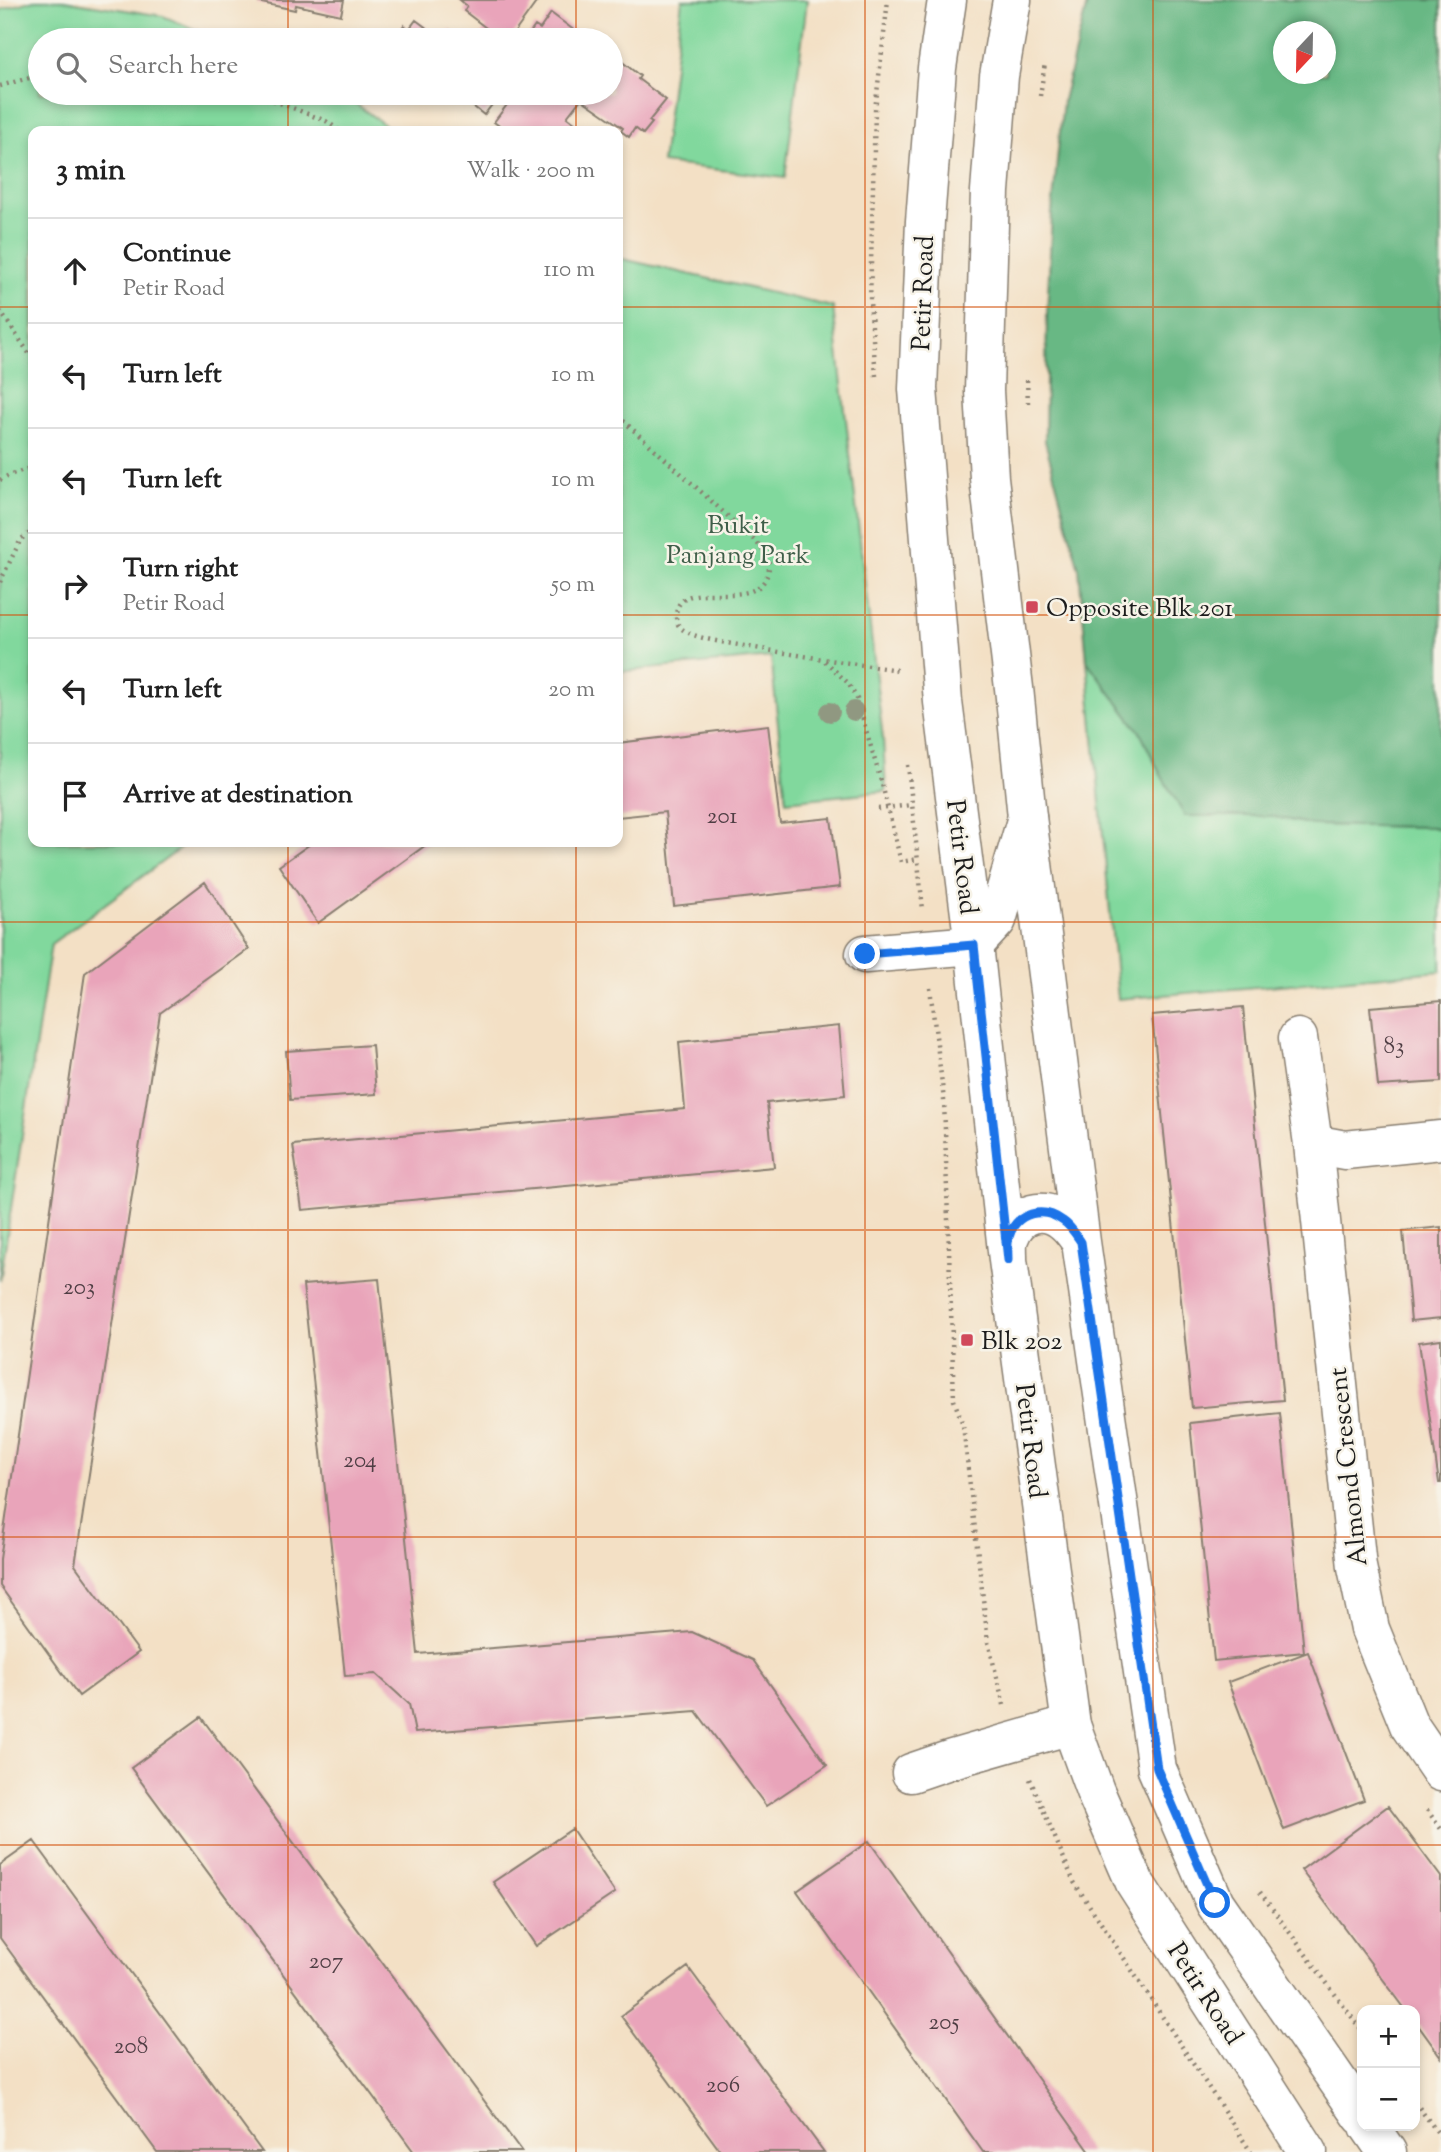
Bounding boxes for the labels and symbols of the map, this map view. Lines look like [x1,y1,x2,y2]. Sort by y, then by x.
north arrow [1273,21,1336,84]
street label: Petir Road [904,234,945,351]
park label: Bukit Panjang Park [666,508,810,575]
place label: Opposite Blk 201 [1046,591,1233,628]
marker: Opposite Blk 201 [1024,599,1040,615]
street label: Petir Road [935,798,986,917]
house number: 201 [707,801,737,834]
route end [849,938,880,969]
house number: 83 [1384,1031,1404,1064]
house number: 203 [63,1272,95,1305]
place label: Blk 202 [981,1324,1062,1361]
marker: Blk 202 [959,1332,975,1348]
street label: Almond Crescent [1321,1365,1378,1568]
street label: Petir Road [1004,1382,1055,1501]
house number: 204 [343,1445,377,1478]
route start [1199,1887,1230,1918]
street label: Petir Road [1157,1936,1251,2053]
house number: 207 [309,1946,344,1979]
house number: 205 [929,2007,960,2040]
house number: 208 [114,2031,148,2064]
house number: 206 [706,2070,740,2103]

